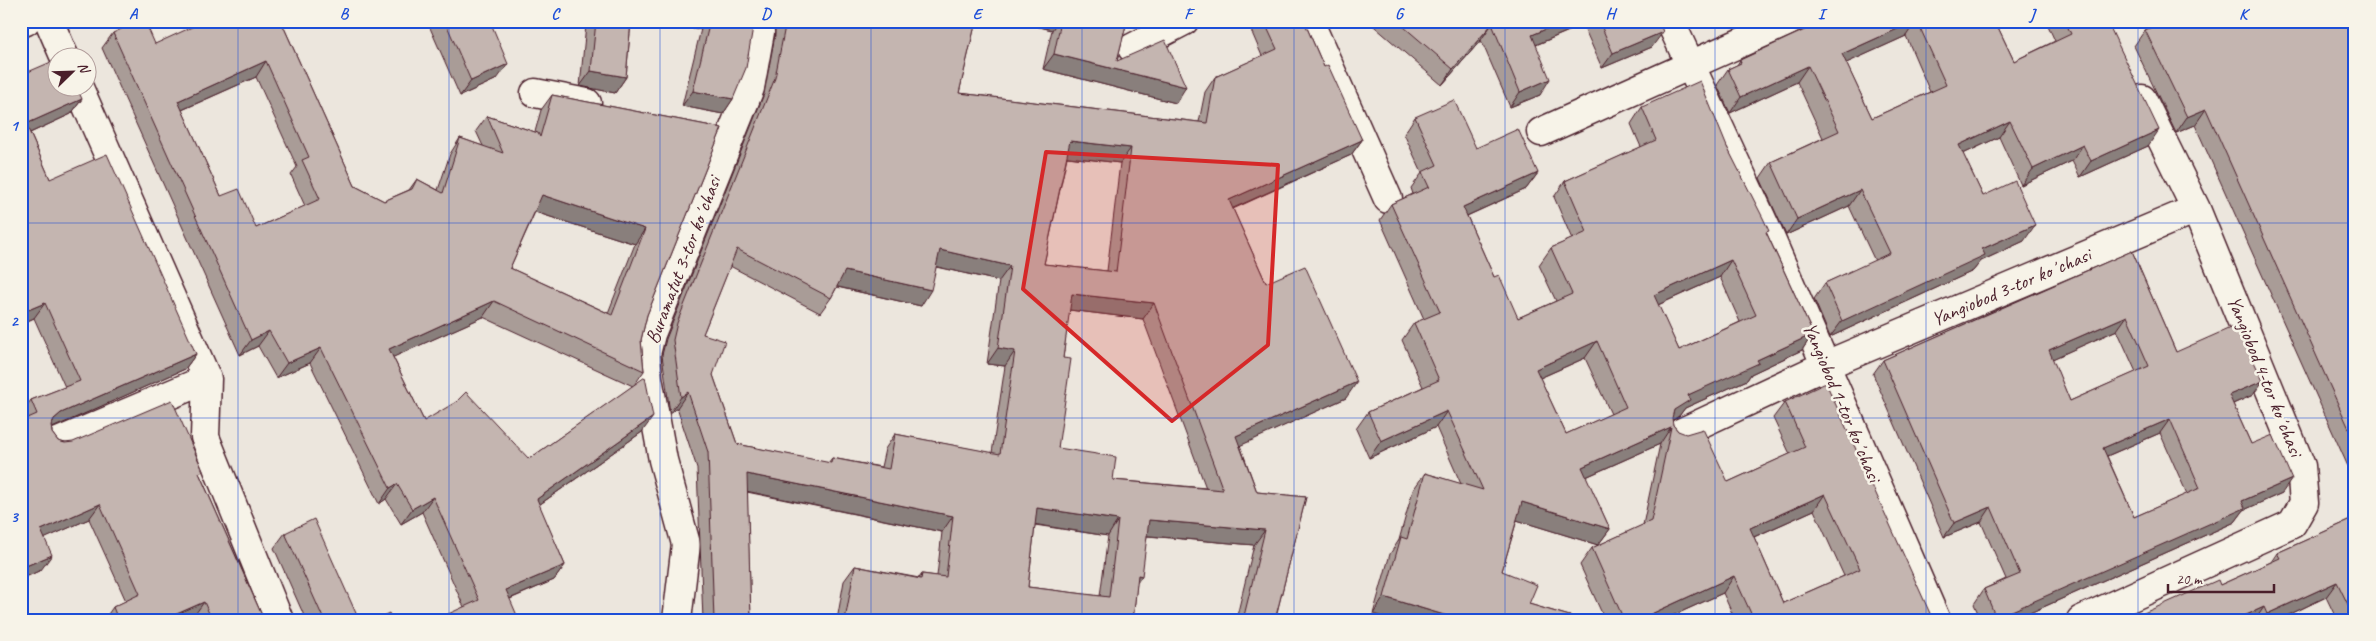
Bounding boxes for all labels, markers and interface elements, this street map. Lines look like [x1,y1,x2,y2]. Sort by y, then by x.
text: A [129,4,139,24]
text: B [340,4,350,24]
text: C [551,4,561,24]
text: D [761,4,772,24]
text: E [973,4,984,24]
text: F [1184,4,1195,24]
text: G [1395,4,1405,24]
text: H [1605,4,1617,24]
text: I [1818,4,1828,24]
text: J [2028,4,2037,24]
text: K [2239,4,2251,24]
north arrow [48,48,98,98]
text: N [74,60,94,77]
text: 1 [10,116,19,136]
street label: Buramatut 3-tor koʼchasi [640,171,727,347]
street label: Yangiobod 3-tor koʼchasi [1927,241,2097,332]
street label: Yangiobod 4-tor koʼchasi [2221,292,2309,462]
text: 2 [10,311,19,331]
street label: Yangiobod 1-tor koʼchasi [1797,318,1888,488]
text: 3 [10,507,19,527]
scale bar [2168,561,2275,593]
text: 20 m [2176,570,2203,589]

